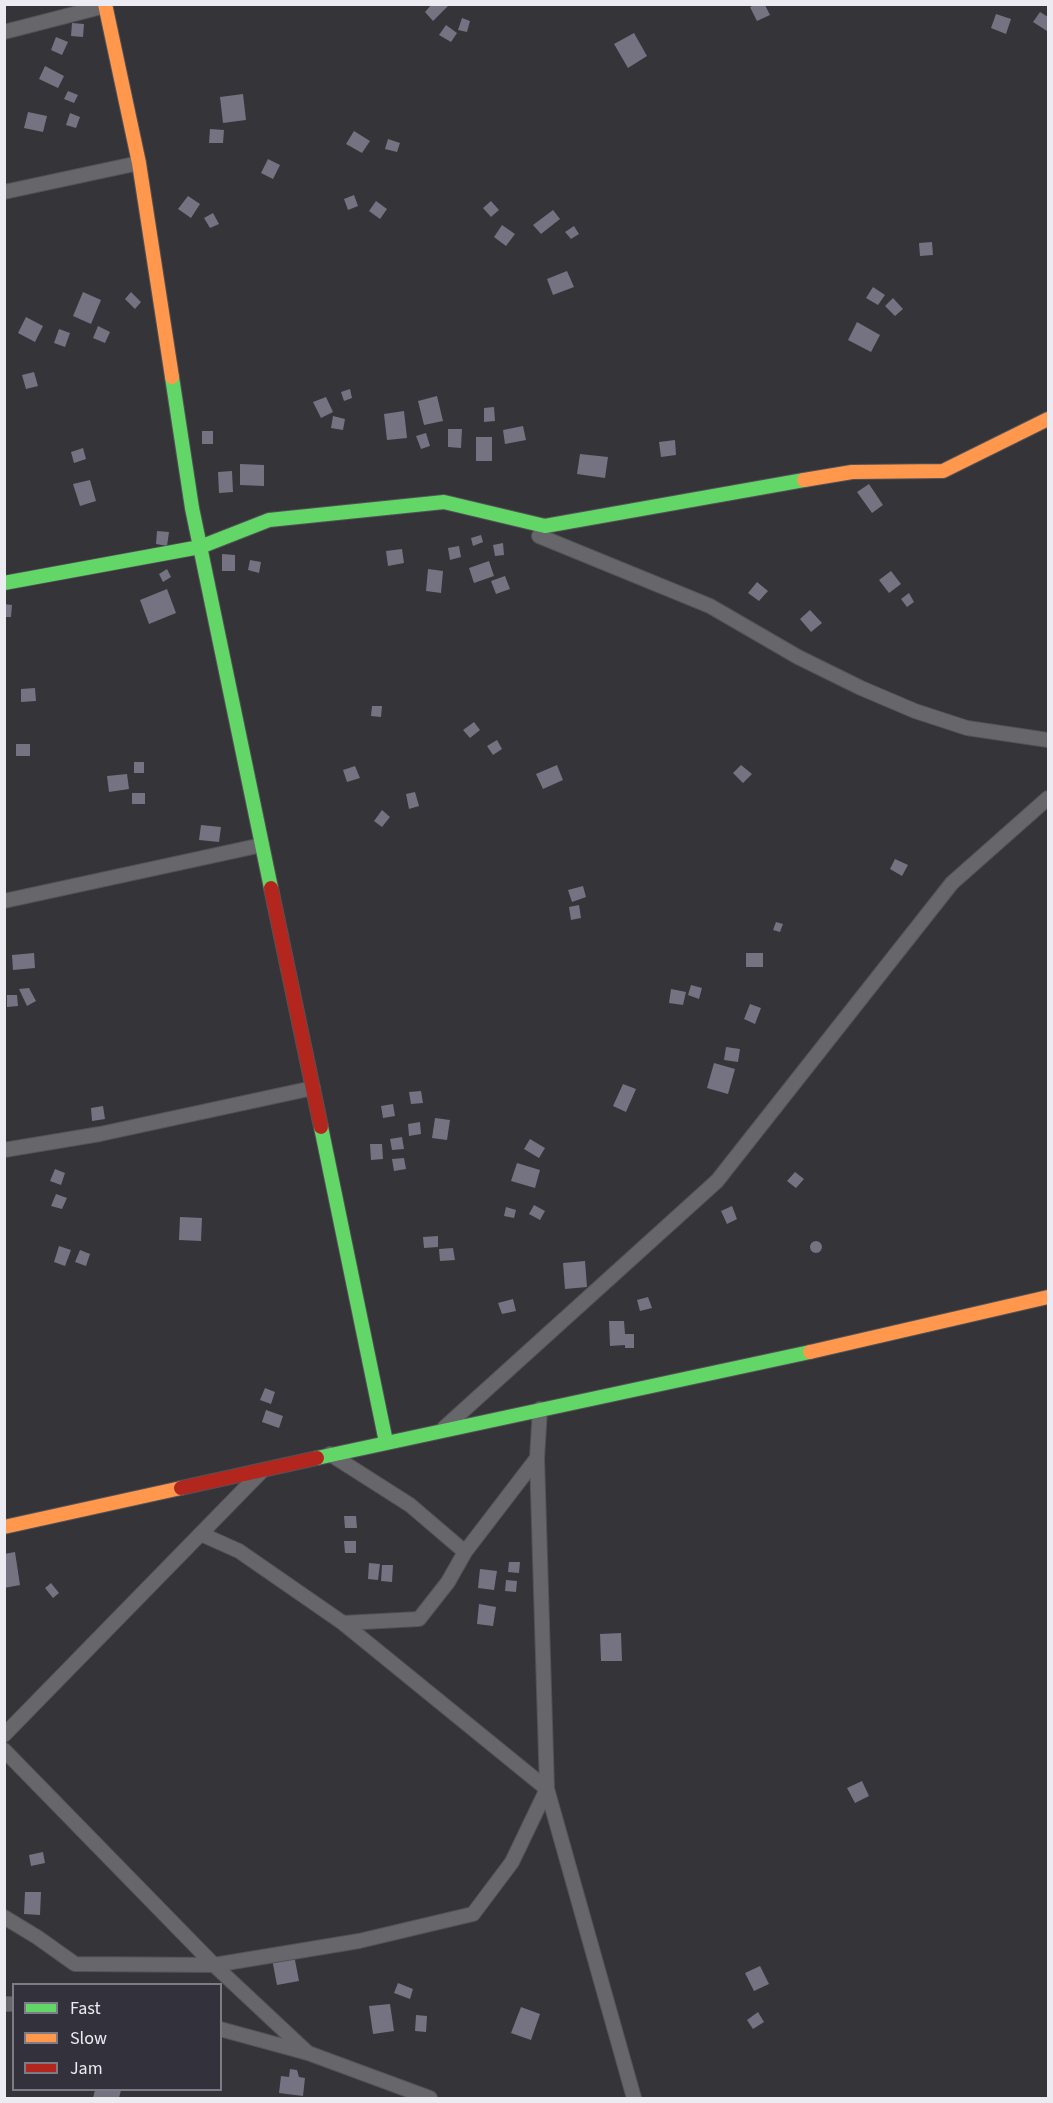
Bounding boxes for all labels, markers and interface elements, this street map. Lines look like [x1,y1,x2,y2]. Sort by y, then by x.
legend [12,1983,222,2091]
text: Fast [70,1996,101,2021]
text: Slow [70,2026,107,2051]
text: Jam [70,2056,103,2081]

